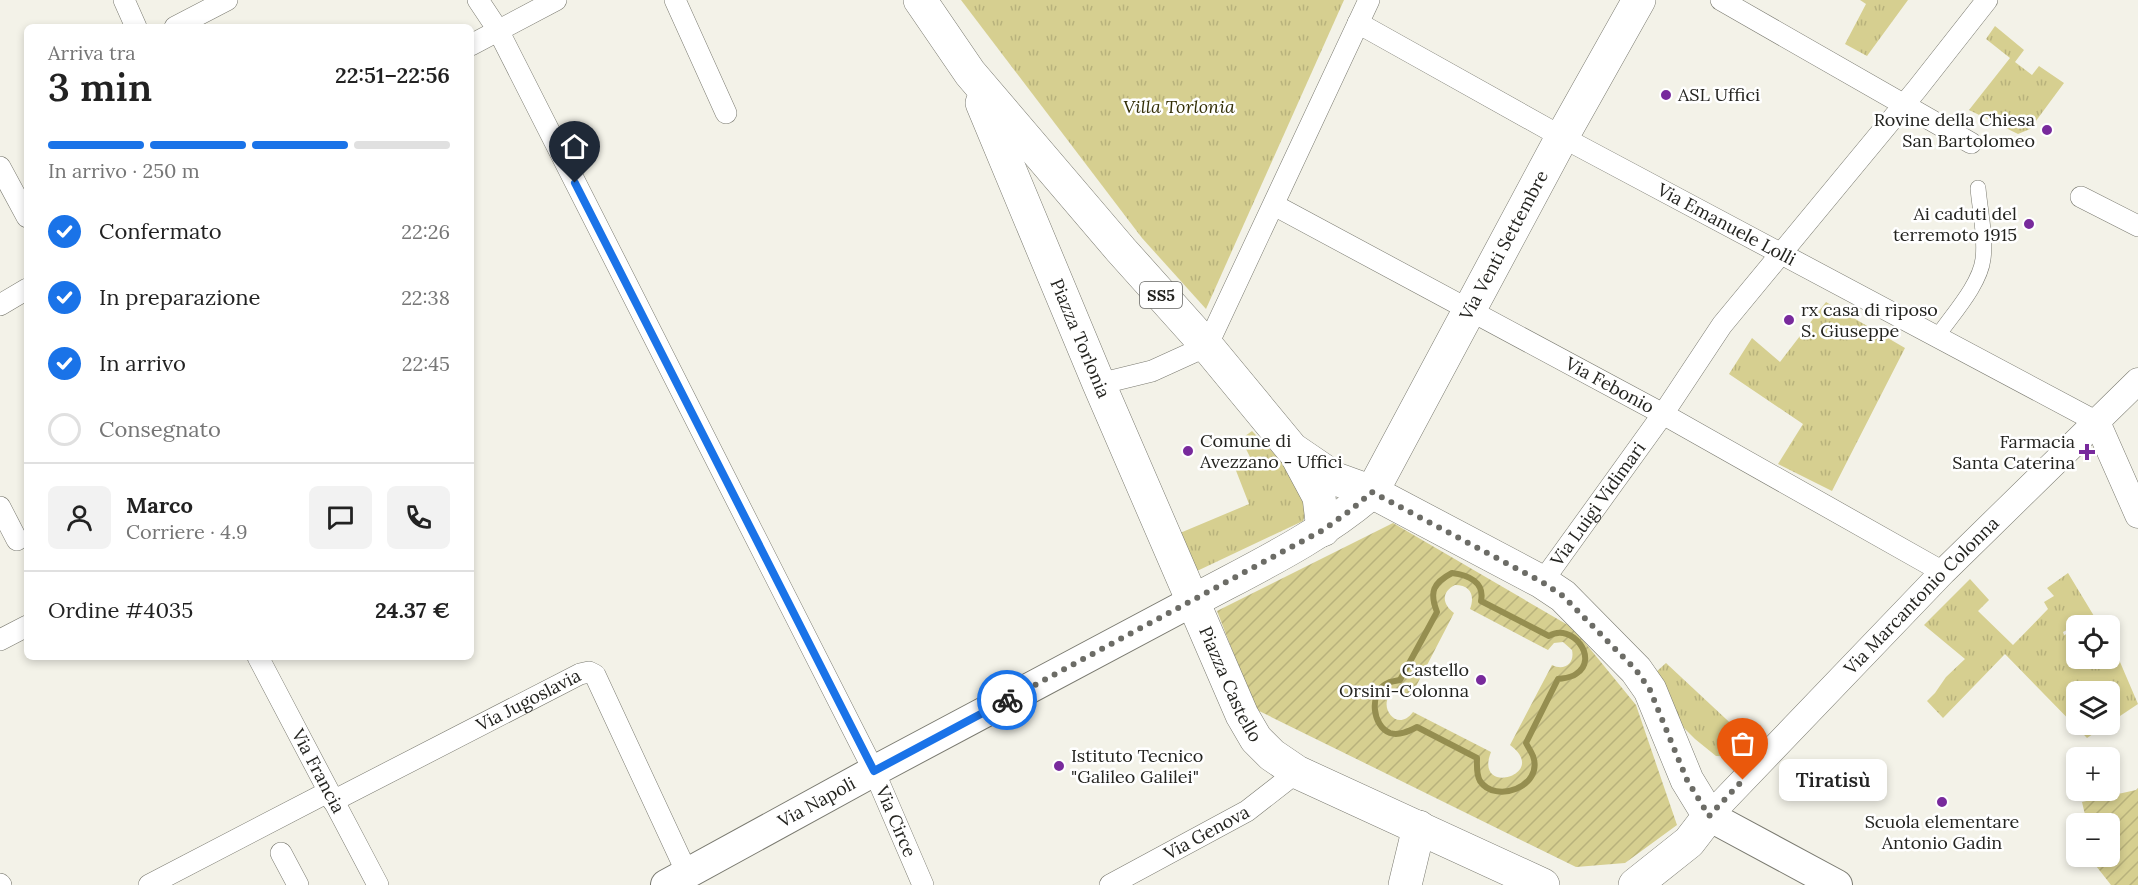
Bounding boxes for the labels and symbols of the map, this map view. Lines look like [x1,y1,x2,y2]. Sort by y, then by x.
place label: ASL Uffici [1677,83,1760,106]
marker: ASL Uffici [1659,88,1673,102]
park label: Villa Torlonia [1123,95,1235,118]
place label: Rovine della Chiesa San Bartolomeo [1874,108,2035,152]
pin [549,121,600,183]
marker: Rovine della Chiesa San Bartolomeo [2040,123,2054,137]
street label: Via Venti Settembre [1454,166,1553,325]
street label: Via Emanuele Lolli [1652,177,1800,270]
place label: Ai caduti del terremoto 1915 [1893,202,2017,246]
marker: Ai caduti del terremoto 1915 [2022,217,2036,231]
street label: Piazza Torlonia [1045,275,1116,401]
road number: SS5 [1140,282,1182,308]
place label: rx casa di riposo S. Giuseppe [1801,298,1938,342]
marker: rx casa di riposo S. Giuseppe [1782,313,1796,327]
street label: Via Febonio [1561,351,1658,418]
place label: Comune di Avezzano - Uffici [1199,429,1342,473]
place label: Farmacia Santa Caterina [1952,430,2075,474]
street label: Via Luigi Vidimari [1545,437,1650,571]
marker: Comune di Avezzano - Uffici [1181,444,1195,458]
marker: Farmacia Santa Caterina [2080,445,2094,459]
street label: Via Marcantonio Colonna [1838,512,2004,680]
street label: Piazza Castello [1194,623,1267,746]
place label: Castello Orsini-Colonna [1339,658,1469,702]
street label: Via Jugoslavia [471,664,584,737]
courier [977,670,1037,730]
marker: Castello Orsini-Colonna [1474,673,1488,687]
pin [1717,718,1768,780]
street label: Via Francia [286,724,350,817]
place label: Istituto Tecnico "Galileo Galilei" [1071,744,1203,788]
marker: Istituto Tecnico "Galileo Galilei" [1052,759,1066,773]
callout: Tiratisù [1779,759,1887,801]
street label: Via Napoli [773,771,859,833]
street label: Via Circe [870,781,922,861]
marker: Scuola elementare Antonio Gadin [1935,795,1949,809]
street label: Via Genova [1159,800,1253,865]
place label: Scuola elementare Antonio Gadin [1865,810,2020,854]

